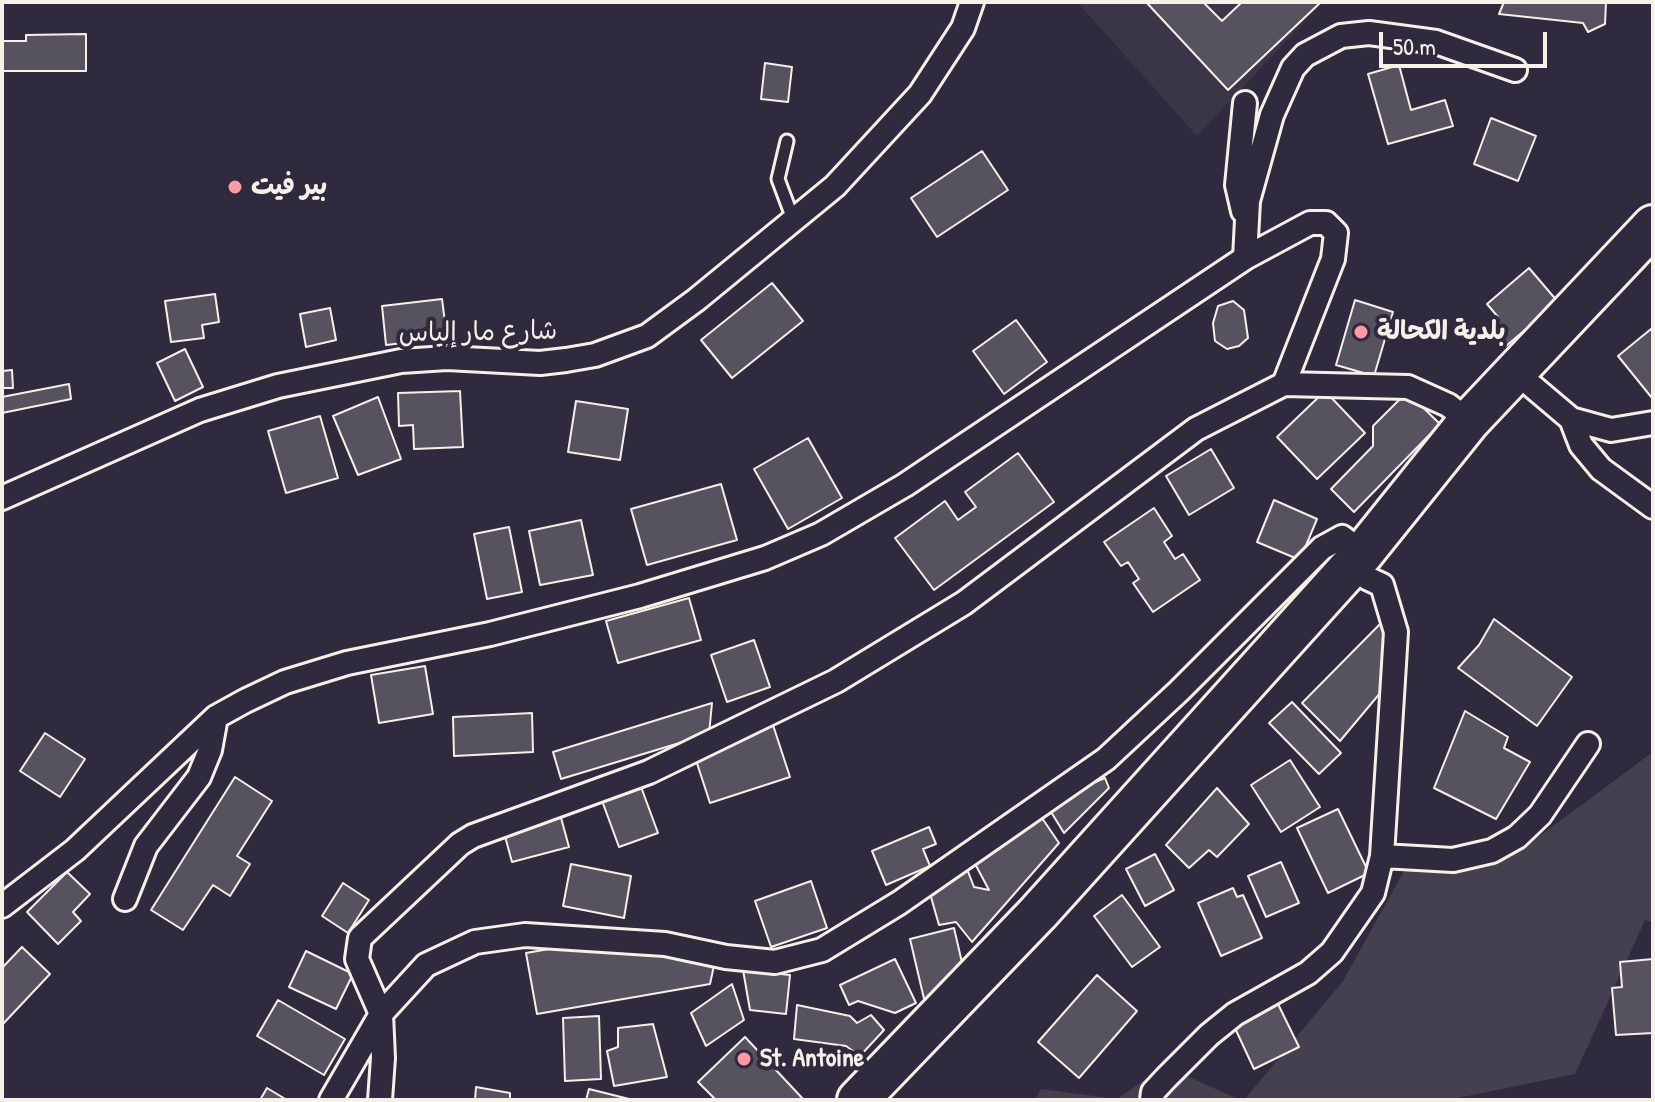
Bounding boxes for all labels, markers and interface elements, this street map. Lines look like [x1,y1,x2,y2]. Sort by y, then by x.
scale bar [1383,16,1551,66]
text: 50 m [1393,30,1436,62]
place label: بير فيت [251,171,327,203]
marker: بير فيت [226,178,244,196]
street label: شارع مار إلياس [398,316,558,350]
place label: بلدية الكحالة [1377,316,1506,348]
marker: بلدية الكحالة [1352,323,1370,341]
place label: St. Antoine [760,1043,864,1075]
marker: St. Antoine [735,1050,753,1068]

